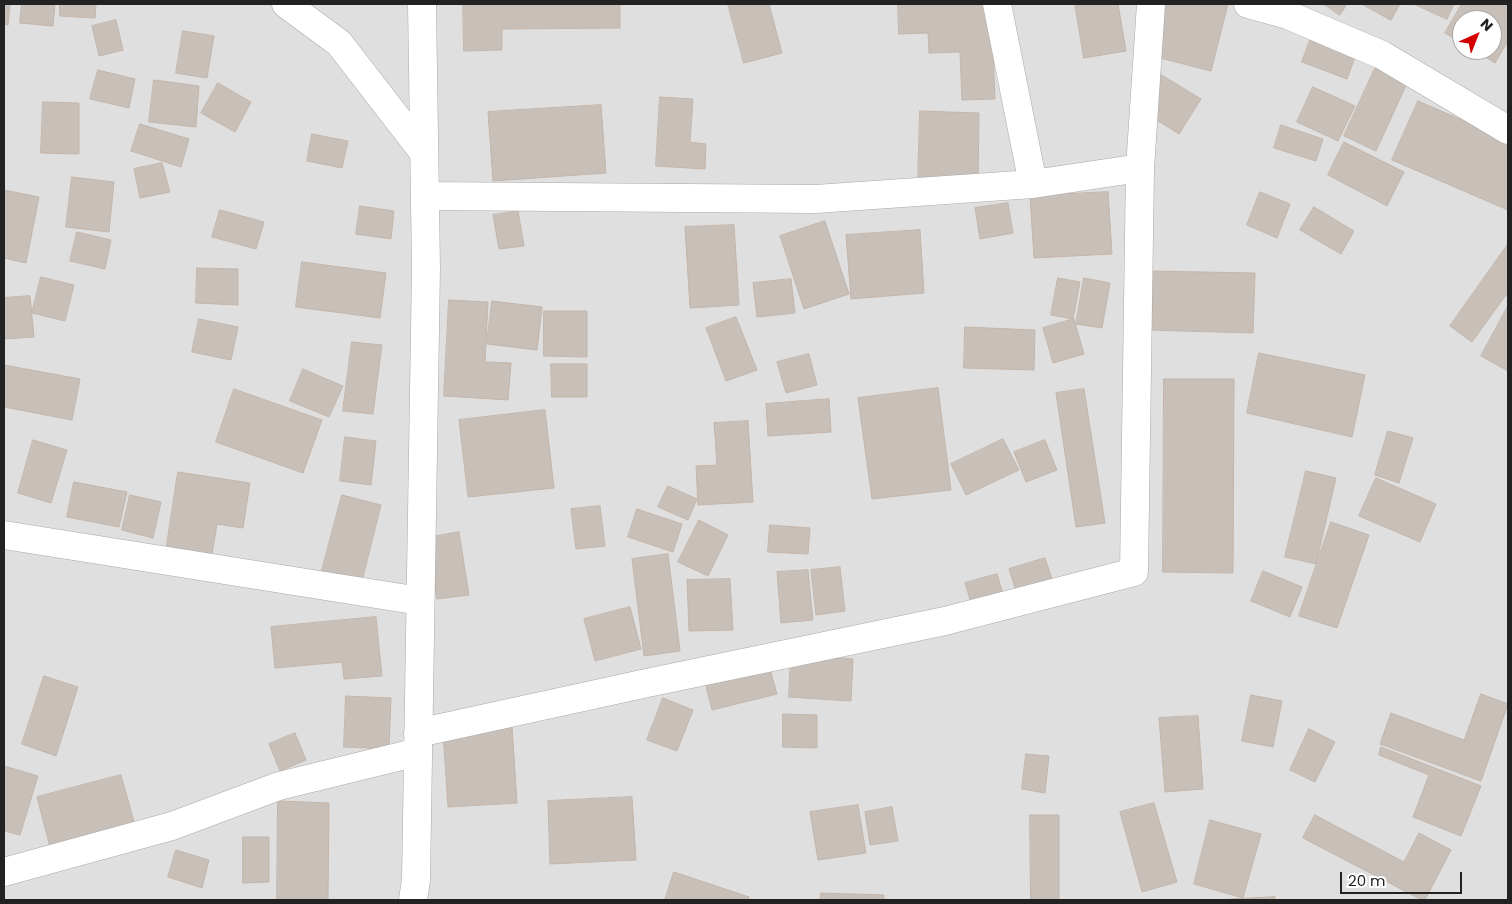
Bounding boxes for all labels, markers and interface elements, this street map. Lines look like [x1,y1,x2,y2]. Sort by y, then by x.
north arrow [1452,10,1502,60]
text: N [1476,14,1497,36]
scale bar [1342,862,1464,894]
text: 20 m [1348,870,1386,891]

